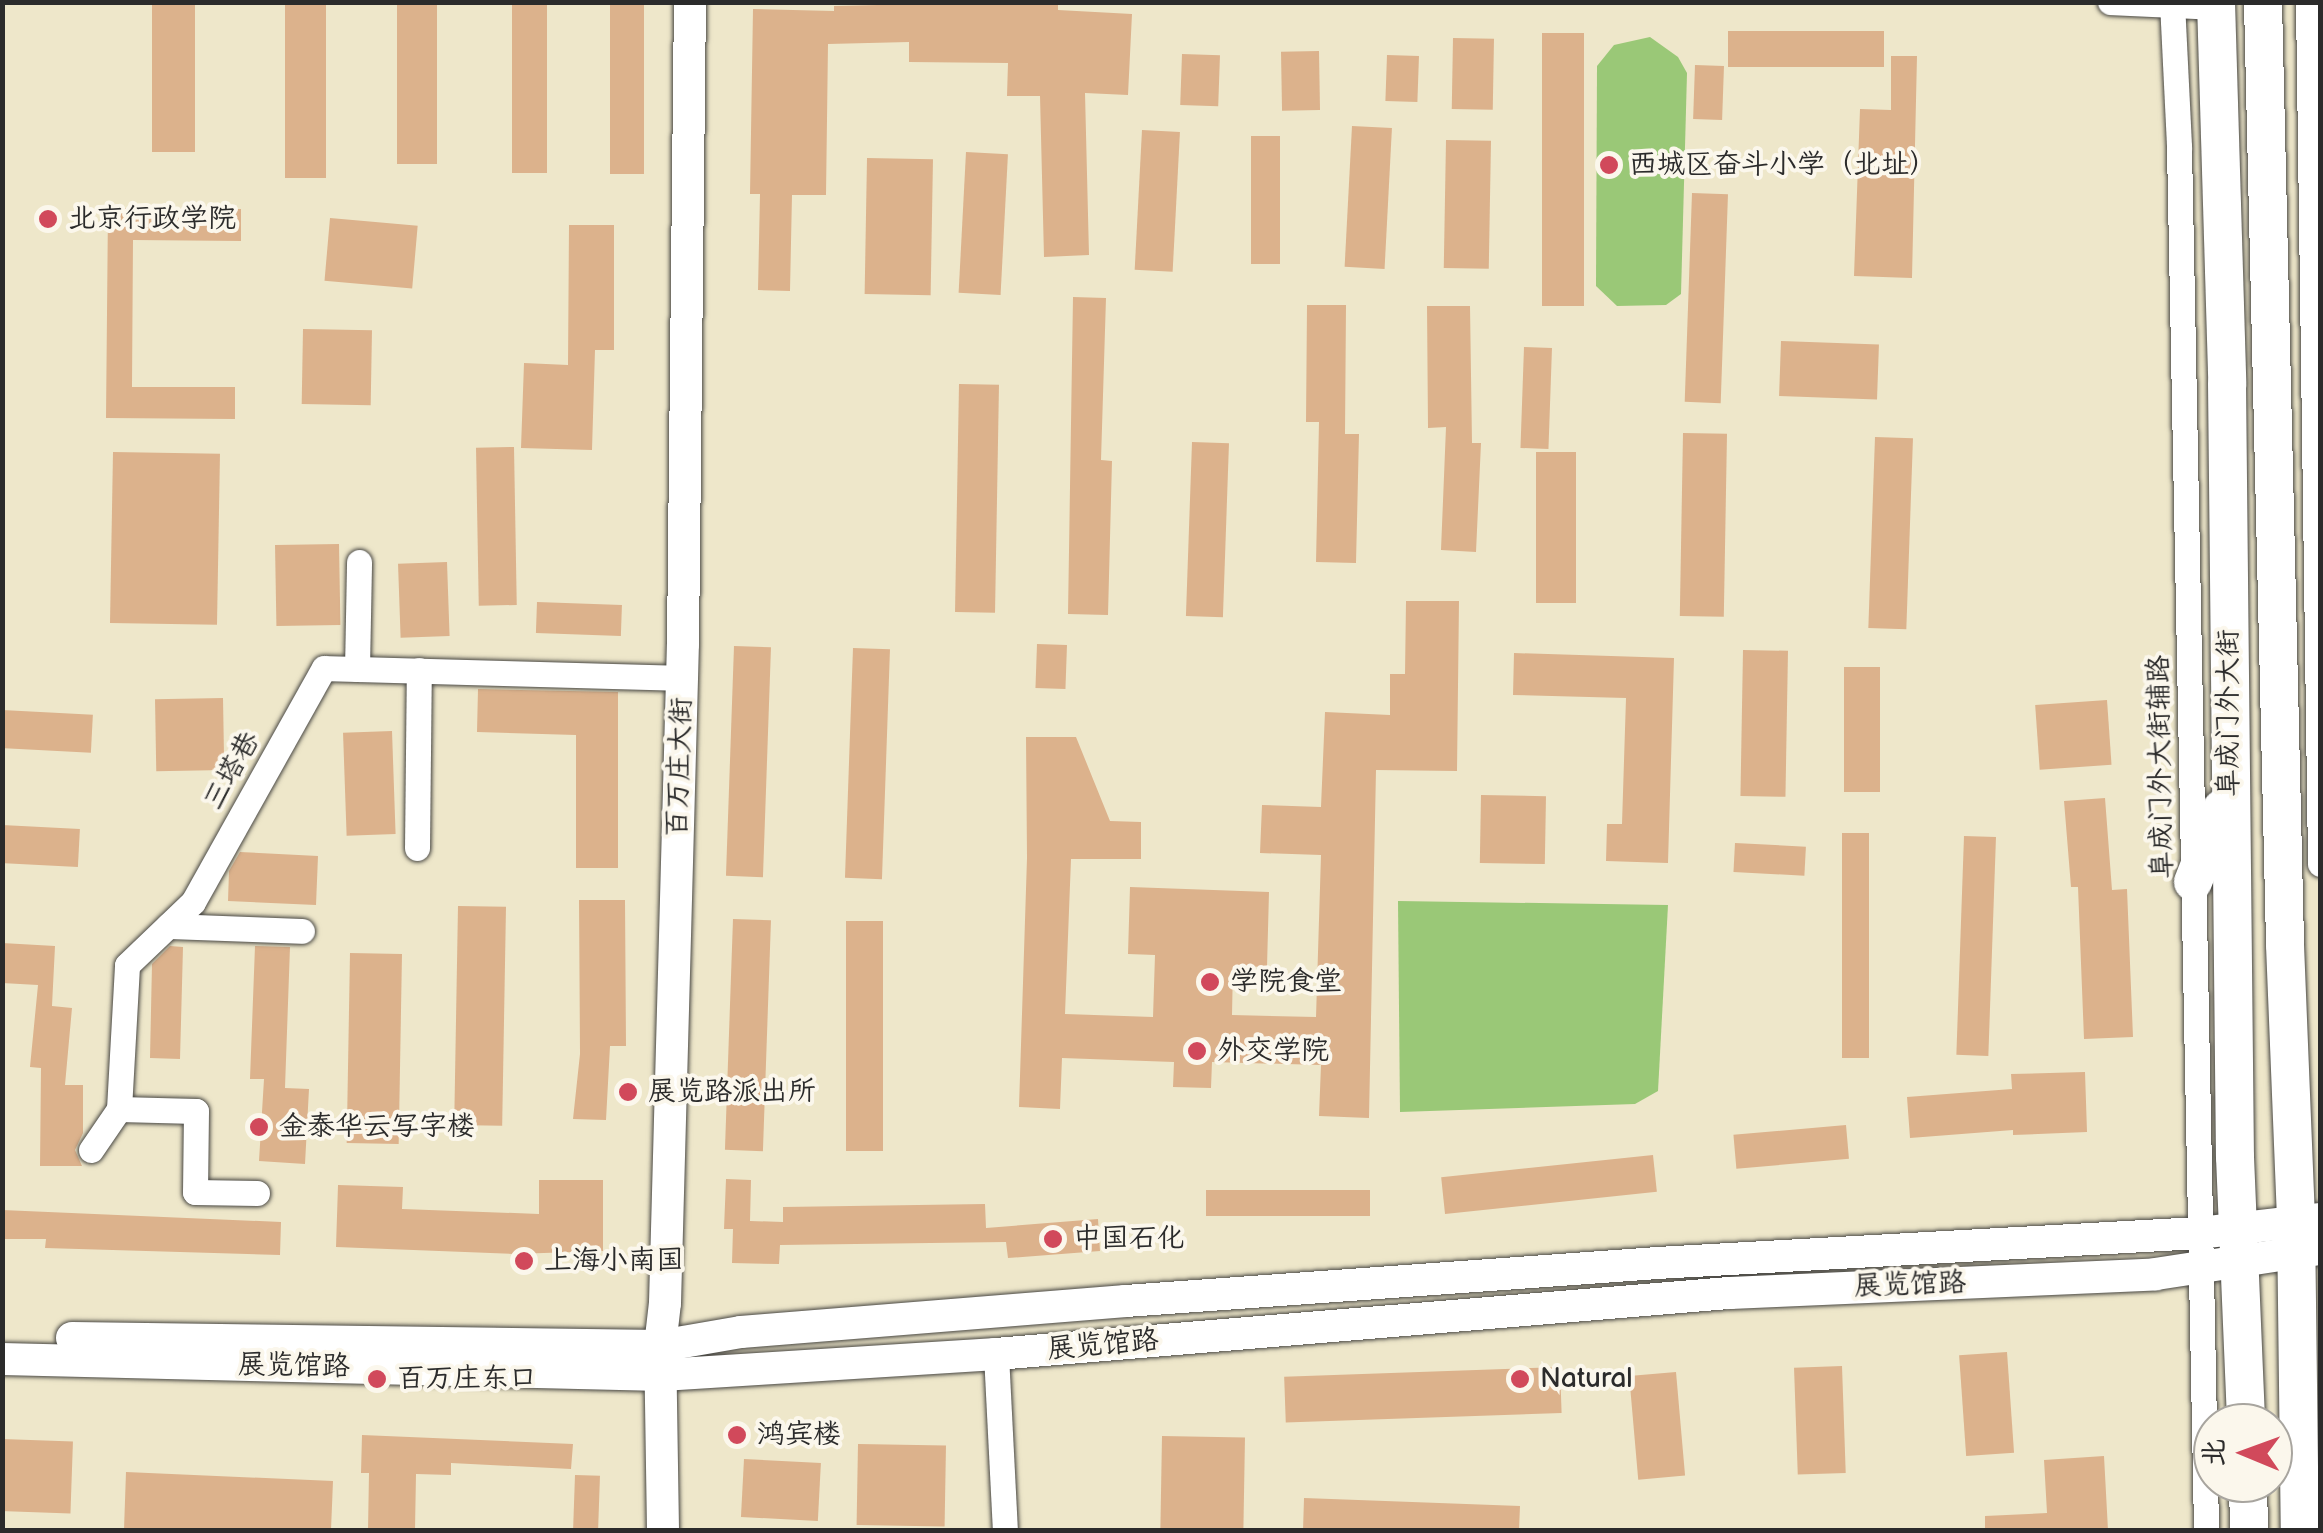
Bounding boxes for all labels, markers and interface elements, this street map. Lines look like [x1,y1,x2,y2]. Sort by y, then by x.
place label: 西城区奋斗小学（北址） [1629,148,1937,182]
marker: 西城区奋斗小学（北址） [1598,154,1620,176]
place label: 北京行政学院 [68,202,236,236]
marker: 北京行政学院 [37,208,59,230]
street label: 阜成门外大街 [2212,629,2246,797]
street label: 阜成门外大街辅路 [2142,655,2180,879]
street label: 百万庄大街 [661,696,699,838]
street label: 三塔巷 [197,726,267,816]
place label: 学院食堂 [1230,965,1342,999]
marker: 学院食堂 [1199,971,1221,993]
place label: 外交学院 [1217,1034,1329,1068]
marker: 外交学院 [1186,1040,1208,1062]
place label: 展览路派出所 [648,1075,816,1109]
marker: 展览路派出所 [617,1081,639,1103]
place label: 金泰华云写字楼 [279,1110,475,1144]
marker: 金泰华云写字楼 [248,1116,270,1138]
place label: 中国石化 [1073,1222,1185,1256]
marker: 中国石化 [1042,1228,1064,1250]
place label: 上海小南国 [544,1244,684,1278]
marker: 上海小南国 [513,1250,535,1272]
street label: 展览馆路 [1853,1266,1967,1304]
street label: 展览馆路 [1046,1323,1160,1367]
street label: 展览馆路 [238,1348,350,1384]
place label: 百万庄东口 [397,1362,537,1396]
place label: Natural [1540,1362,1633,1396]
marker: 百万庄东口 [366,1368,388,1390]
marker: Natural [1509,1368,1531,1390]
north arrow [2193,1403,2293,1503]
place label: 鸿宾楼 [757,1418,841,1452]
marker: 鸿宾楼 [726,1424,748,1446]
text: 北 [2198,1438,2231,1467]

